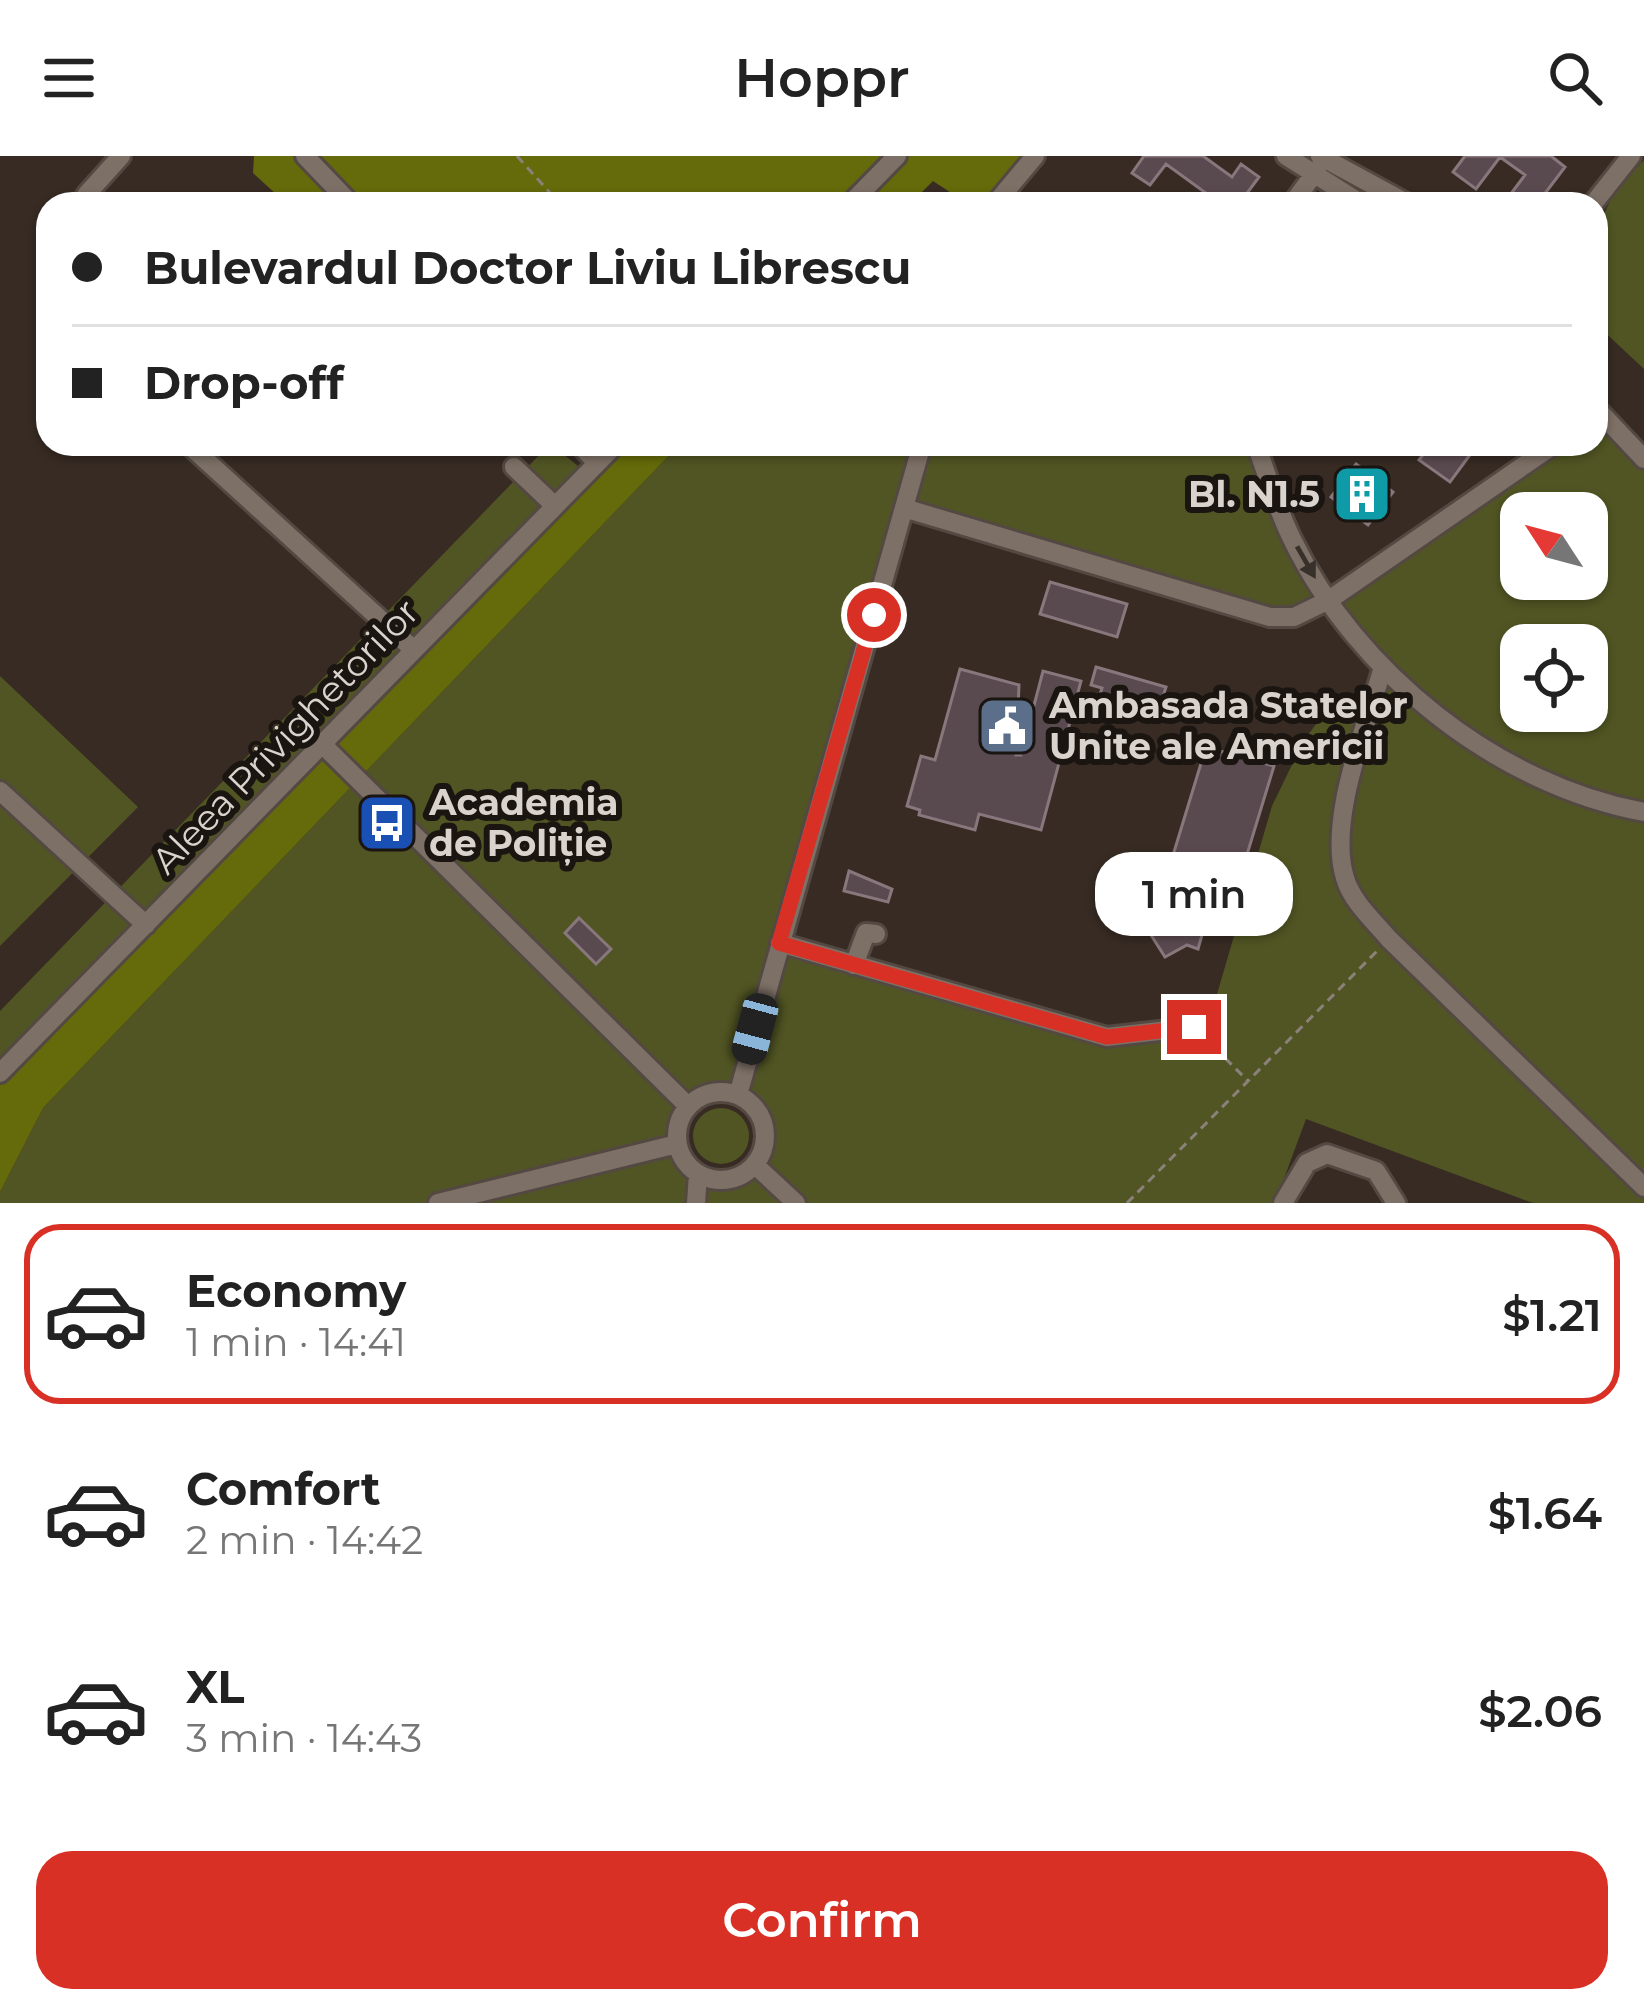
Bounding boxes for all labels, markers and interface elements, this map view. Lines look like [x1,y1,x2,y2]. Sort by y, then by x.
icon: menu [36,45,102,111]
text: Hoppr [734,45,910,111]
icon: search [1542,45,1608,111]
text: Bulevardul Doctor Liviu Librescu [144,240,911,295]
text: Drop-off [144,355,344,410]
building icon: Bl. N1.5 [1331,463,1393,525]
place label: Bl. N1.5 [1188,472,1320,516]
north arrow [1500,492,1608,600]
map controls [1500,492,1608,732]
one-way arrow [1294,545,1315,579]
route start [847,588,901,642]
street label: Aleea Privighetorilor [142,589,428,883]
button: locate [1500,624,1608,732]
place label: Ambasada Statelor Unite ale Americii [1048,683,1408,768]
public building icon: Ambasada Statelor Unite ale Americii [976,695,1038,757]
place label: Academia de Poliție [428,780,618,866]
bus stop icon: Academia de Poliție [356,792,418,854]
callout: 1 min [1095,853,1293,937]
text: 1 min [1142,870,1246,918]
car [728,990,782,1068]
route end [1167,1000,1221,1054]
icon: car [42,1260,150,1368]
text: Economy [186,1263,406,1318]
text: $1.21 [1502,1287,1602,1342]
text: 1 min · 14:41 [186,1318,406,1366]
icon: car [42,1458,150,1566]
text: Comfort [186,1461,381,1516]
text: $1.64 [1488,1485,1602,1540]
text: 2 min · 14:42 [186,1516,423,1564]
icon: car [42,1656,150,1764]
text: XL [186,1659,244,1714]
text: $2.06 [1478,1683,1602,1738]
text: 3 min · 14:43 [186,1714,422,1762]
button: Confirm [36,1851,1608,1989]

